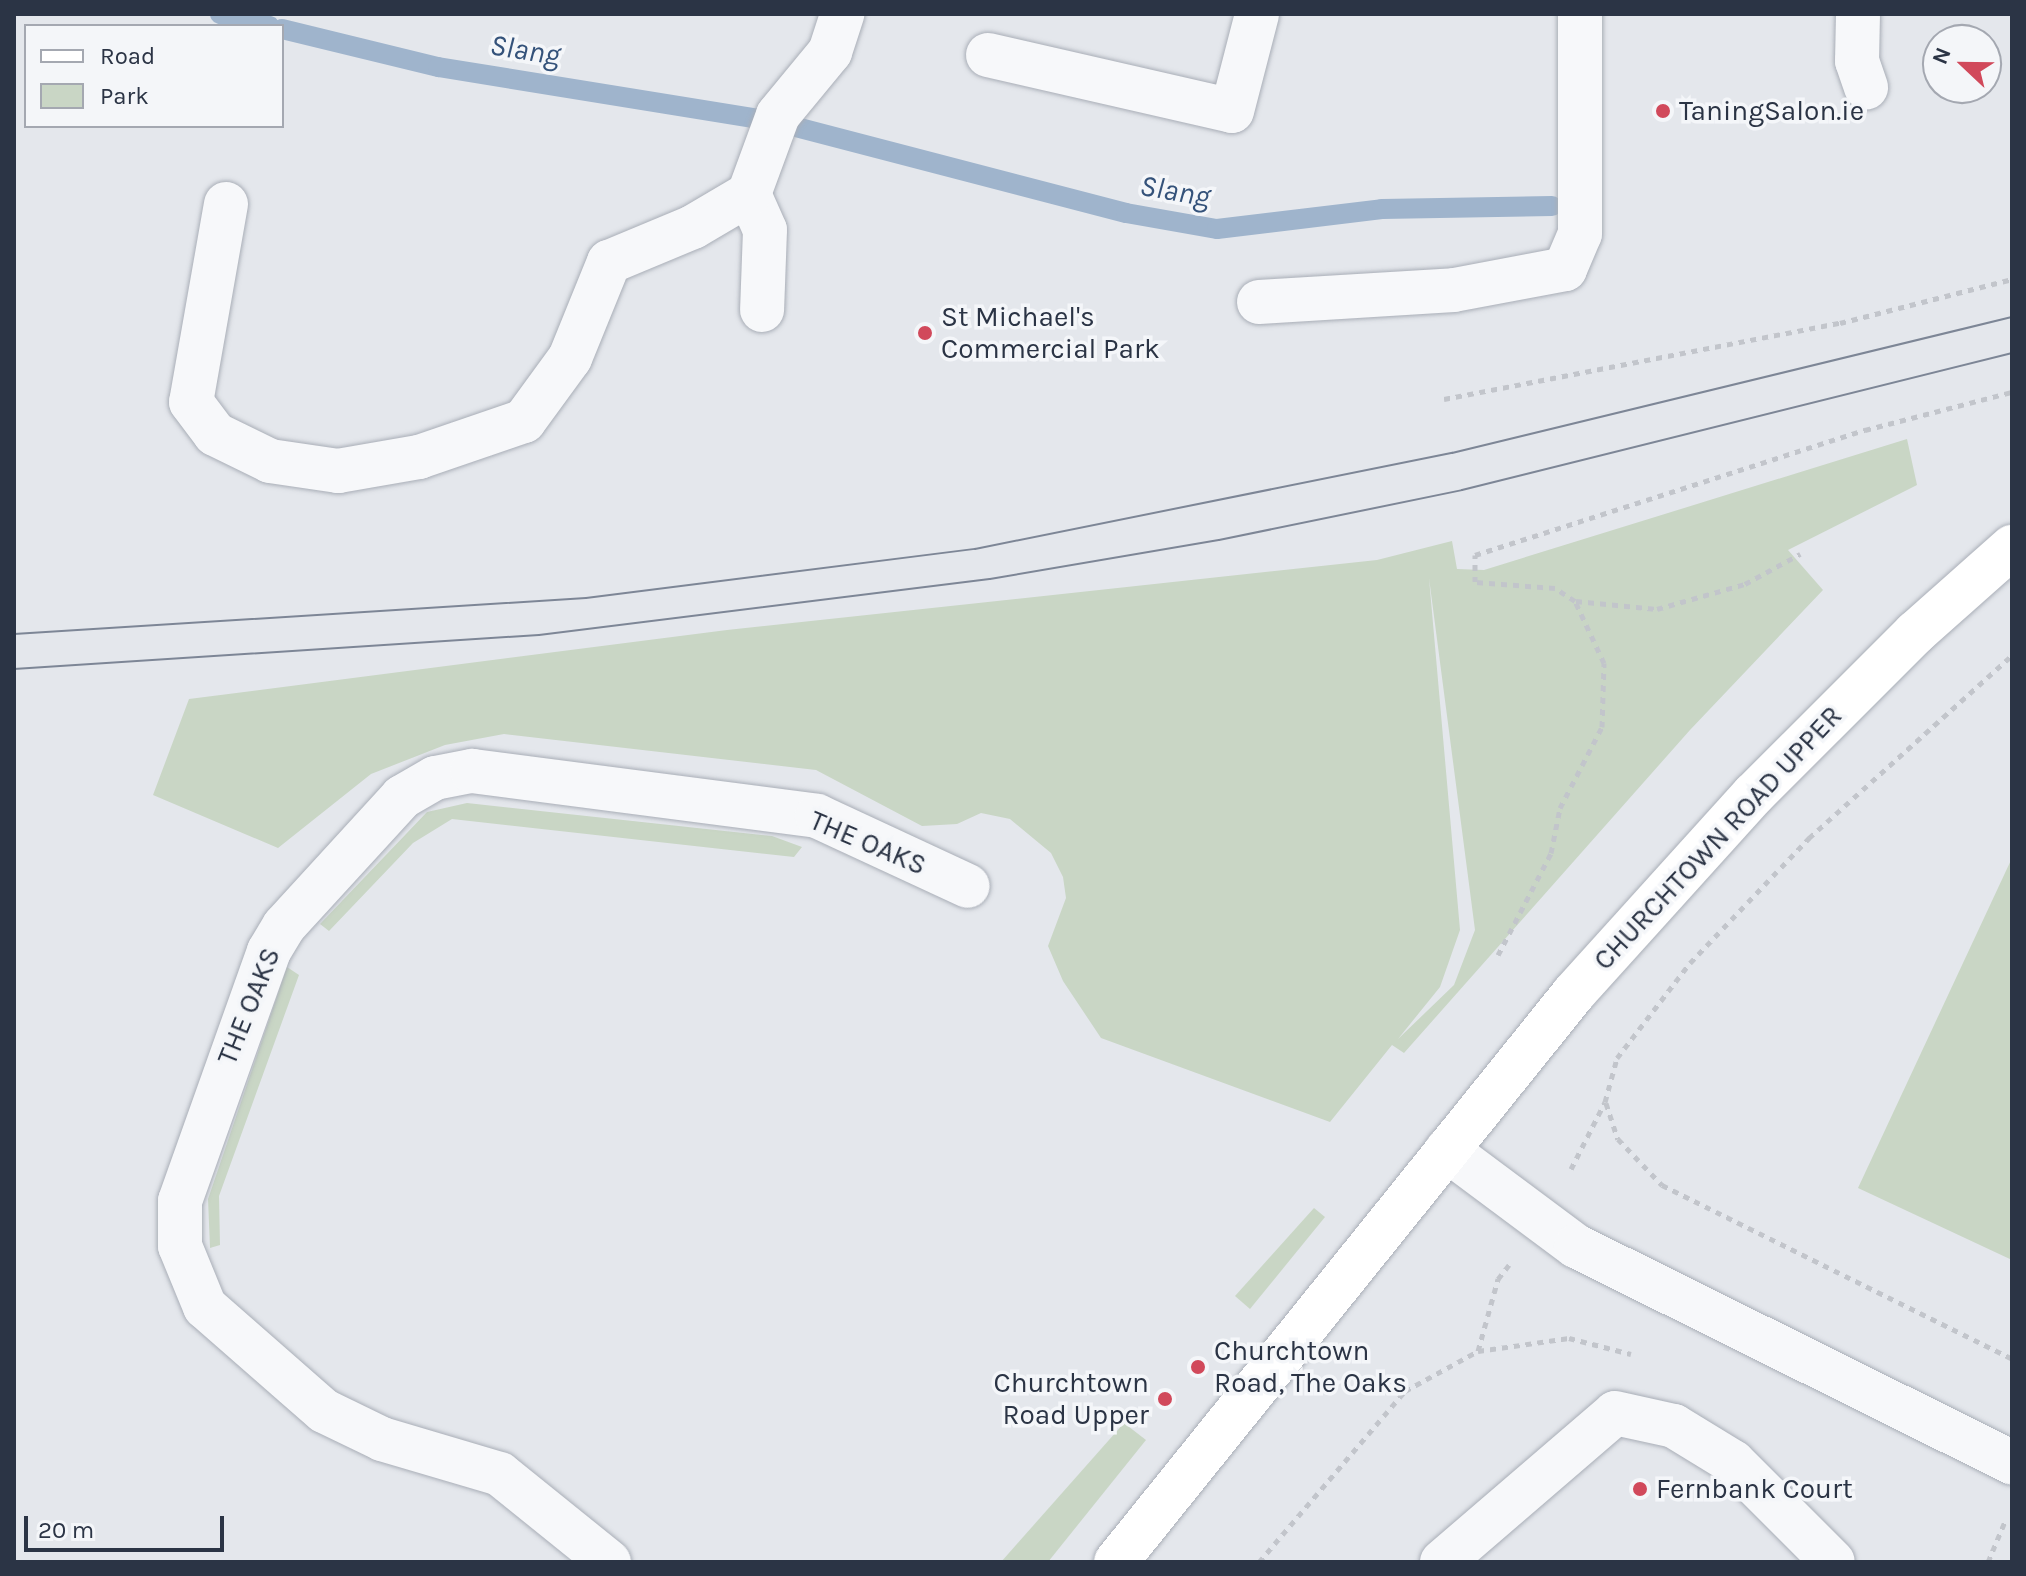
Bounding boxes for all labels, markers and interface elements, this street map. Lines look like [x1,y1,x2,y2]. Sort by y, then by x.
legend [24,24,284,128]
north arrow [1922,24,2002,104]
water label: Slang [487,27,563,73]
text: Road [100,42,155,70]
text: N [1927,44,1957,68]
text: Park [100,82,149,110]
place label: TaningSalon.ie [1679,94,1864,128]
marker: TaningSalon.ie [1654,102,1672,120]
water label: Slang [1137,167,1213,215]
place label: St Michael's Commercial Park [941,300,1160,366]
marker: St Michael's Commercial Park [916,324,934,342]
street label: CHURCHTOWN ROAD UPPER [1587,699,1849,977]
street label: THE OAKS [805,803,931,883]
street label: THE OAKS [210,943,288,1069]
place label: Churchtown Road, The Oaks [1214,1334,1407,1400]
marker: Churchtown Road, The Oaks [1189,1358,1207,1376]
place label: Churchtown Road Upper [994,1366,1149,1432]
marker: Churchtown Road Upper [1156,1390,1174,1408]
place label: Fernbank Court [1656,1472,1853,1506]
marker: Fernbank Court [1631,1480,1649,1498]
scale bar [28,1500,228,1550]
text: 20 m [38,1516,94,1544]

